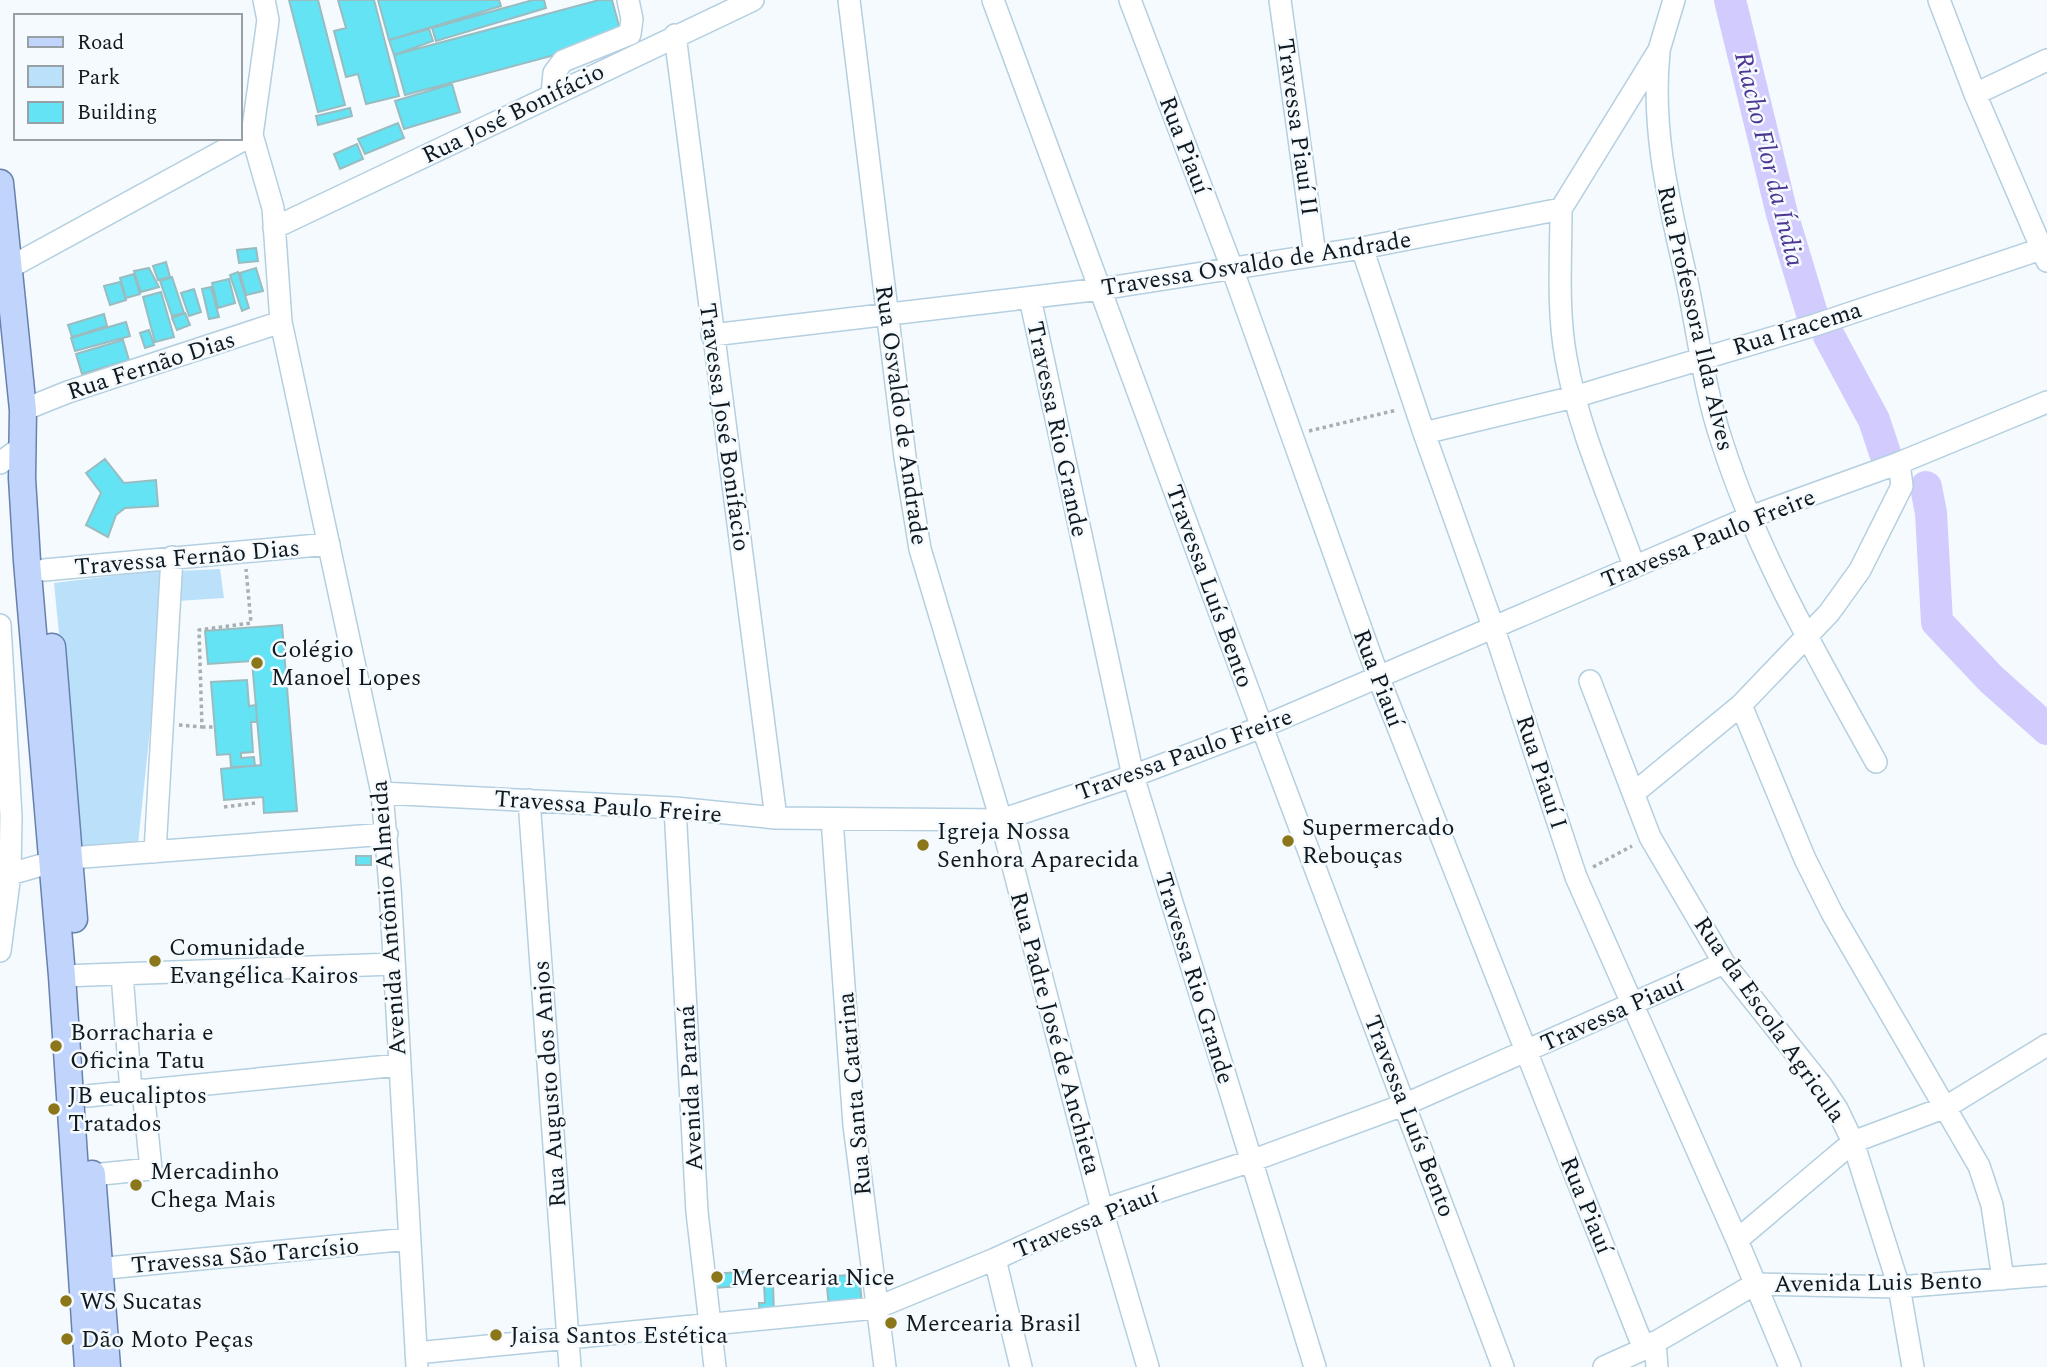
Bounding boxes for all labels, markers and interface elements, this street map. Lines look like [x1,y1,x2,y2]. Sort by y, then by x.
legend [14,14,242,140]
text: Road [77,27,124,59]
street label: Travessa Piauí II [1267,36,1327,218]
water label: Riacho Flor da Índia [1723,48,1815,271]
street label: Rua José Bonifácio [416,54,611,174]
text: Park [77,62,121,94]
street label: Rua Piauí [1149,91,1220,201]
text: Building [77,97,157,129]
street label: Rua Professora Ilda Alves [1647,182,1743,454]
street label: Travessa Osvaldo de Andrade [1098,222,1414,306]
street label: Rua Osvaldo de Andrade [865,283,937,548]
street label: Rua Iracema [1728,292,1867,366]
street label: Travessa José Bonifacio [689,301,759,554]
street label: Travessa Rio Grande [1017,318,1097,540]
street label: Rua Fernão Dias [63,322,240,410]
street label: Travessa Paulo Freire [1596,479,1821,598]
street label: Travessa Luís Bento [1156,480,1263,693]
street label: Travessa Fernão Dias [73,530,301,586]
street label: Rua Piauí [1343,624,1414,734]
place label: Colégio Manoel Lopes [271,632,421,696]
marker: Colégio Manoel Lopes [249,655,265,671]
street label: Travessa Paulo Freire [1071,699,1298,811]
street label: Rua Piauí I [1506,711,1576,834]
street label: Avenida Antônio Almeida [361,779,417,1057]
street label: Travessa Paulo Freire [493,781,723,833]
place label: Supermercado Rebouças [1302,810,1454,874]
place label: Igreja Nossa Senhora Aparecida [937,814,1139,878]
marker: Supermercado Rebouças [1280,833,1296,849]
marker: Igreja Nossa Senhora Aparecida [915,837,931,853]
street label: Travessa Rio Grande [1145,868,1243,1089]
street label: Rua Padre José de Anchieta [1000,888,1110,1179]
street label: Rua da Escola Agricula [1684,909,1854,1130]
place label: Comunidade Evangélica Kairos [169,930,359,994]
marker: Comunidade Evangélica Kairos [147,953,163,969]
street label: Rua Augusto dos Anjos [523,959,577,1209]
street label: Travessa Piauí [1535,966,1691,1062]
street label: Rua Santa Catarina [828,990,882,1197]
street label: Avenida Paraná [669,1004,713,1172]
street label: Travessa Luís Bento [1354,1010,1464,1223]
place label: Borracharia e Oficina Tatu [70,1015,214,1079]
marker: Borracharia e Oficina Tatu [48,1038,64,1054]
place label: JB eucaliptos Tratados [68,1078,207,1142]
marker: JB eucaliptos Tratados [46,1101,62,1117]
street label: Rua Piauí [1550,1151,1623,1261]
place label: Mercadinho Chega Mais [150,1154,279,1218]
marker: Mercadinho Chega Mais [128,1177,144,1193]
street label: Travessa Piauí [1008,1177,1166,1268]
street label: Travessa São Tarcísio [130,1228,361,1284]
place label: Mercearia Nice [731,1260,895,1296]
street label: Avenida Luis Bento [1774,1263,1982,1303]
marker: Mercearia Nice [709,1269,725,1285]
place label: WS Sucatas [80,1284,202,1320]
marker: WS Sucatas [58,1293,74,1309]
place label: Mercearia Brasil [905,1306,1081,1342]
marker: Mercearia Brasil [883,1315,899,1331]
place label: Jaisa Santos Estética [510,1318,728,1354]
place label: Dão Moto Peças [81,1322,254,1358]
marker: Jaisa Santos Estética [488,1327,504,1343]
marker: Dão Moto Peças [59,1331,75,1347]

